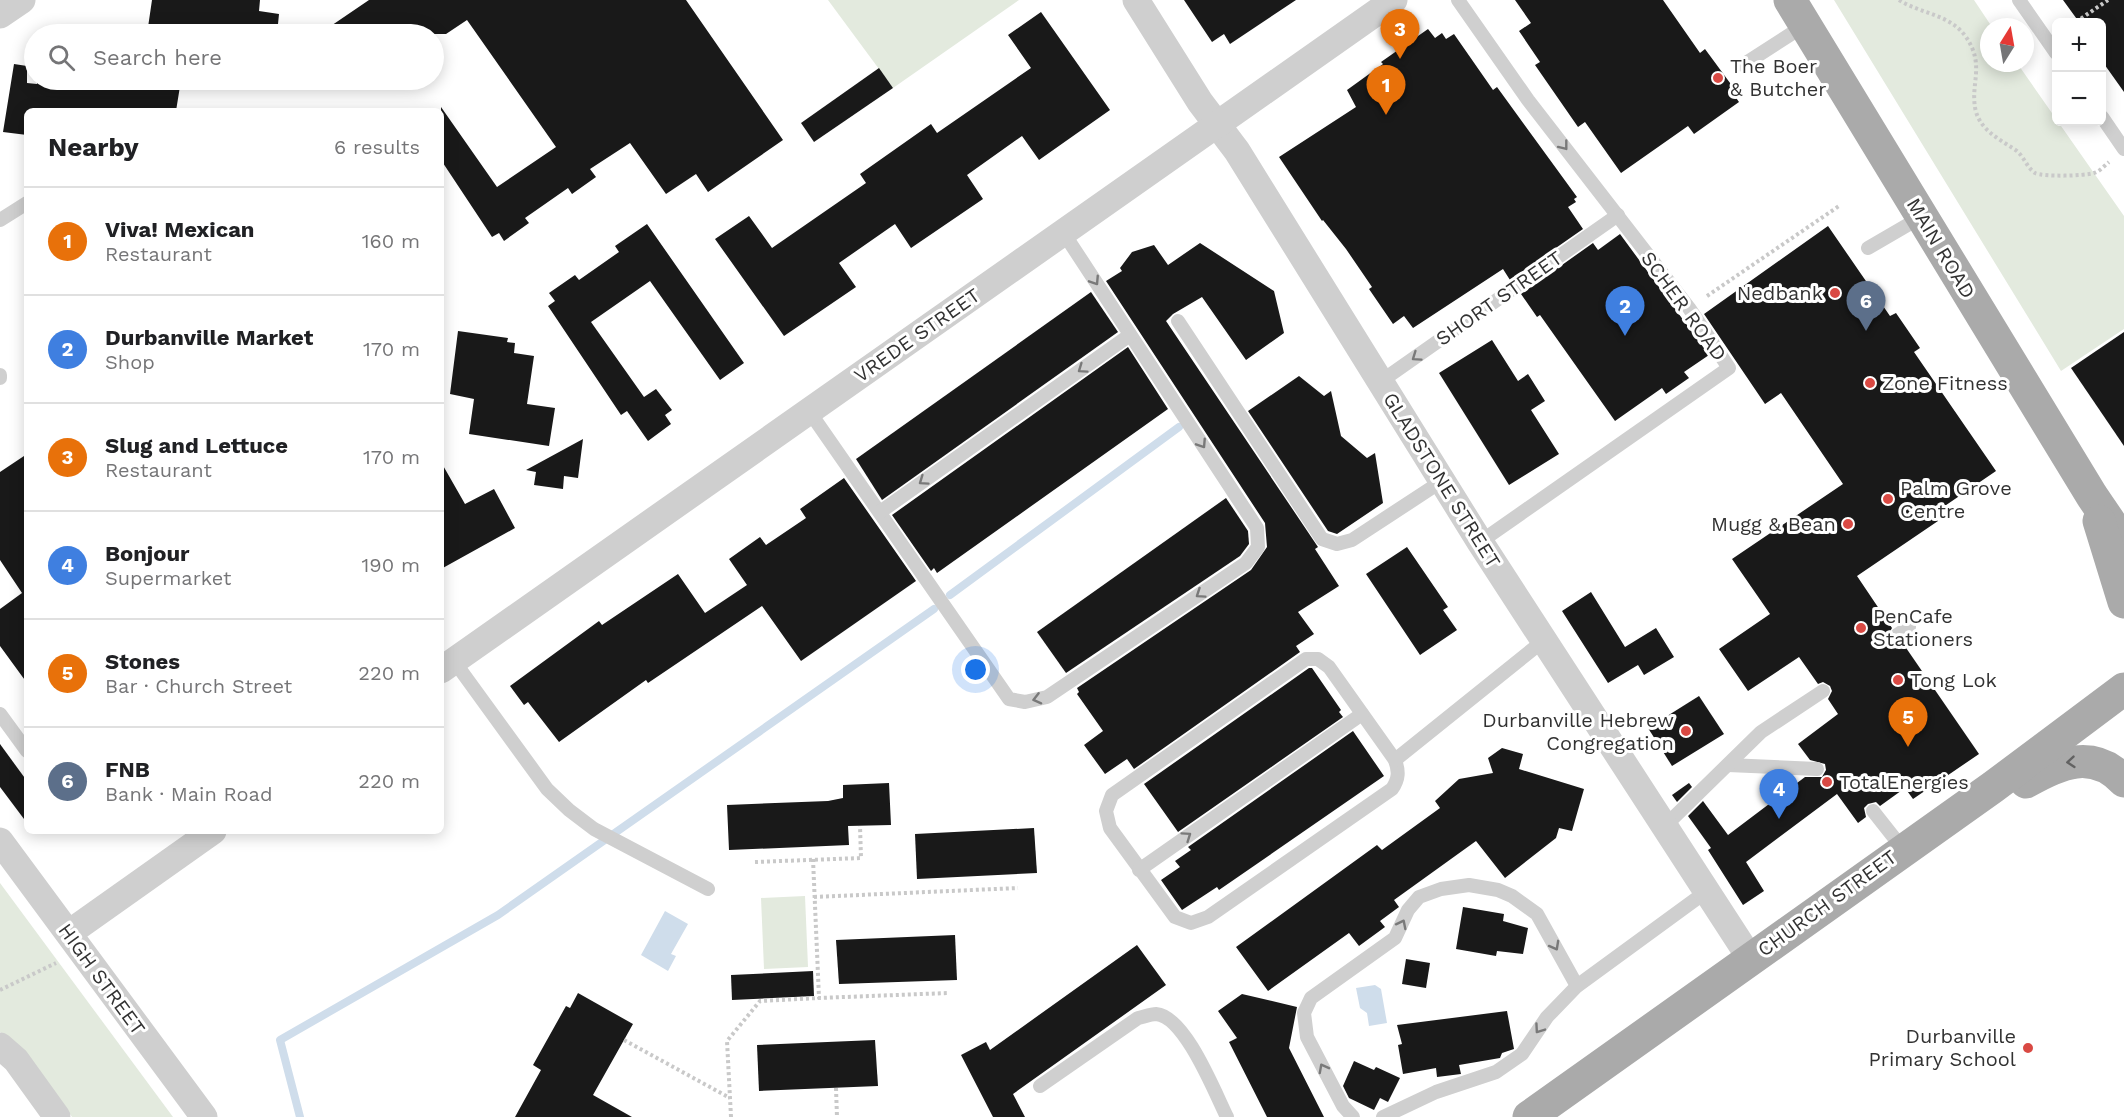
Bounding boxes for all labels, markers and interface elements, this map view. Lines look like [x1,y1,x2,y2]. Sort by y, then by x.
pin: 3 [1380,10,1420,59]
north arrow [1980,18,2034,72]
map controls [2052,18,2106,126]
button: + [2052,18,2106,72]
search box [24,24,444,90]
icon: search [45,41,78,74]
text: Search here [93,45,222,70]
place label: The Boer & Butcher [1730,54,1826,101]
pin: 1 [1366,66,1406,115]
marker: The Boer & Butcher [1711,71,1725,85]
button: − [2052,72,2106,126]
text: Nearby [48,132,139,162]
text: 6 results [334,135,420,159]
one-way arrow [1557,139,1568,150]
street label: MAIN ROAD [1902,193,1980,303]
text: Viva! Mexican [105,217,255,242]
text: 1 [63,229,72,253]
text: 160 m [362,229,420,253]
text: Restaurant [105,242,212,266]
street label: SHORT STREET [1431,245,1567,351]
street label: SCHER ROAD [1636,247,1732,365]
one-way arrow [1087,275,1099,285]
place label: Nedbank [1737,281,1823,305]
pin: 6 [1846,282,1886,331]
street label: VREDE STREET [849,283,985,387]
pin: 2 [1606,286,1644,336]
marker: Nedbank [1828,286,1842,300]
text: Durbanville Market [105,325,313,350]
text: 2 [62,337,73,361]
text: 170 m [363,337,420,361]
text: Shop [105,350,155,374]
one-way arrow [1411,350,1422,361]
one-way arrow [1078,362,1089,373]
place label: Zone Fitness [1882,371,2008,395]
marker: Zone Fitness [1863,376,1877,390]
street label: GLADSTONE STREET [1378,388,1506,572]
text: Slug and Lettuce [105,433,288,458]
one-way arrow [1194,438,1206,448]
text: 3 [62,445,73,469]
text: 170 m [363,445,420,469]
text: Restaurant [105,458,212,482]
one-way arrow [918,474,929,485]
place label: Palm Grove Centre [1900,476,2012,523]
marker: Palm Grove Centre [1881,492,1895,506]
place label: Mugg & Bean [1711,512,1836,536]
marker: Mugg & Bean [1841,517,1855,531]
text: Bonjour [105,541,190,566]
text: 4 [61,553,74,577]
text: 190 m [362,553,420,577]
text: Supermarket [105,566,231,590]
one-way arrow [1196,587,1207,598]
place label: PenCafe Stationers [1873,604,1973,651]
marker: PenCafe Stationers [1854,621,1868,635]
text: Stones [105,649,180,674]
your location [961,655,990,684]
text: 5 [62,661,73,685]
text: 220 m [358,661,420,685]
place label: Tong Lok [1910,668,1997,692]
marker: Tong Lok [1891,673,1905,687]
text: Bar · Church Street [105,674,292,698]
one-way arrow [1032,692,1042,705]
pin: 5 [1888,698,1928,747]
place label: Durbanville Hebrew Congregation [1482,708,1674,755]
marker: Durbanville Hebrew Congregation [1679,724,1693,738]
one-way arrow [2067,755,2076,768]
text: FNB [105,757,150,782]
text: 6 [61,769,74,793]
text: 220 m [358,769,420,793]
pin: 4 [1760,770,1798,819]
place label: TotalEnergies [1839,770,1969,794]
marker: TotalEnergies [1820,775,1834,789]
text: Bank · Main Road [105,782,272,806]
one-way arrow [1180,832,1191,843]
street label: CHURCH STREET [1753,844,1901,962]
street label: HIGH STREET [54,919,150,1039]
one-way arrow [1395,919,1406,930]
one-way arrow [1547,940,1559,950]
one-way arrow [1535,1023,1546,1034]
place label: Durbanville Primary School [1869,1024,2016,1071]
marker: Durbanville Primary School [2021,1041,2035,1055]
one-way arrow [1319,1063,1330,1074]

